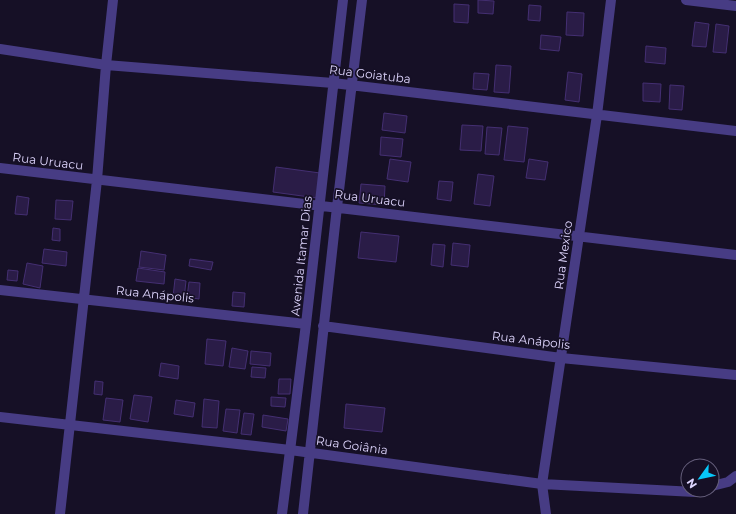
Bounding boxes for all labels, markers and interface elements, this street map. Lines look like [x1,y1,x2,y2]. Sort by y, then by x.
street label: Rua Goiatuba [328,62,412,86]
street label: Rua Uruacu [12,149,84,173]
street label: Rua Uruacu [334,186,406,210]
street label: Avenida Itamar Dias [287,195,315,317]
street label: Rua Mexico [551,220,575,290]
street label: Rua Anápolis [115,282,195,306]
street label: Rua Anápolis [491,328,571,352]
street label: Rua Goiânia [315,433,389,457]
north arrow [680,458,720,498]
text: N [683,476,700,491]

